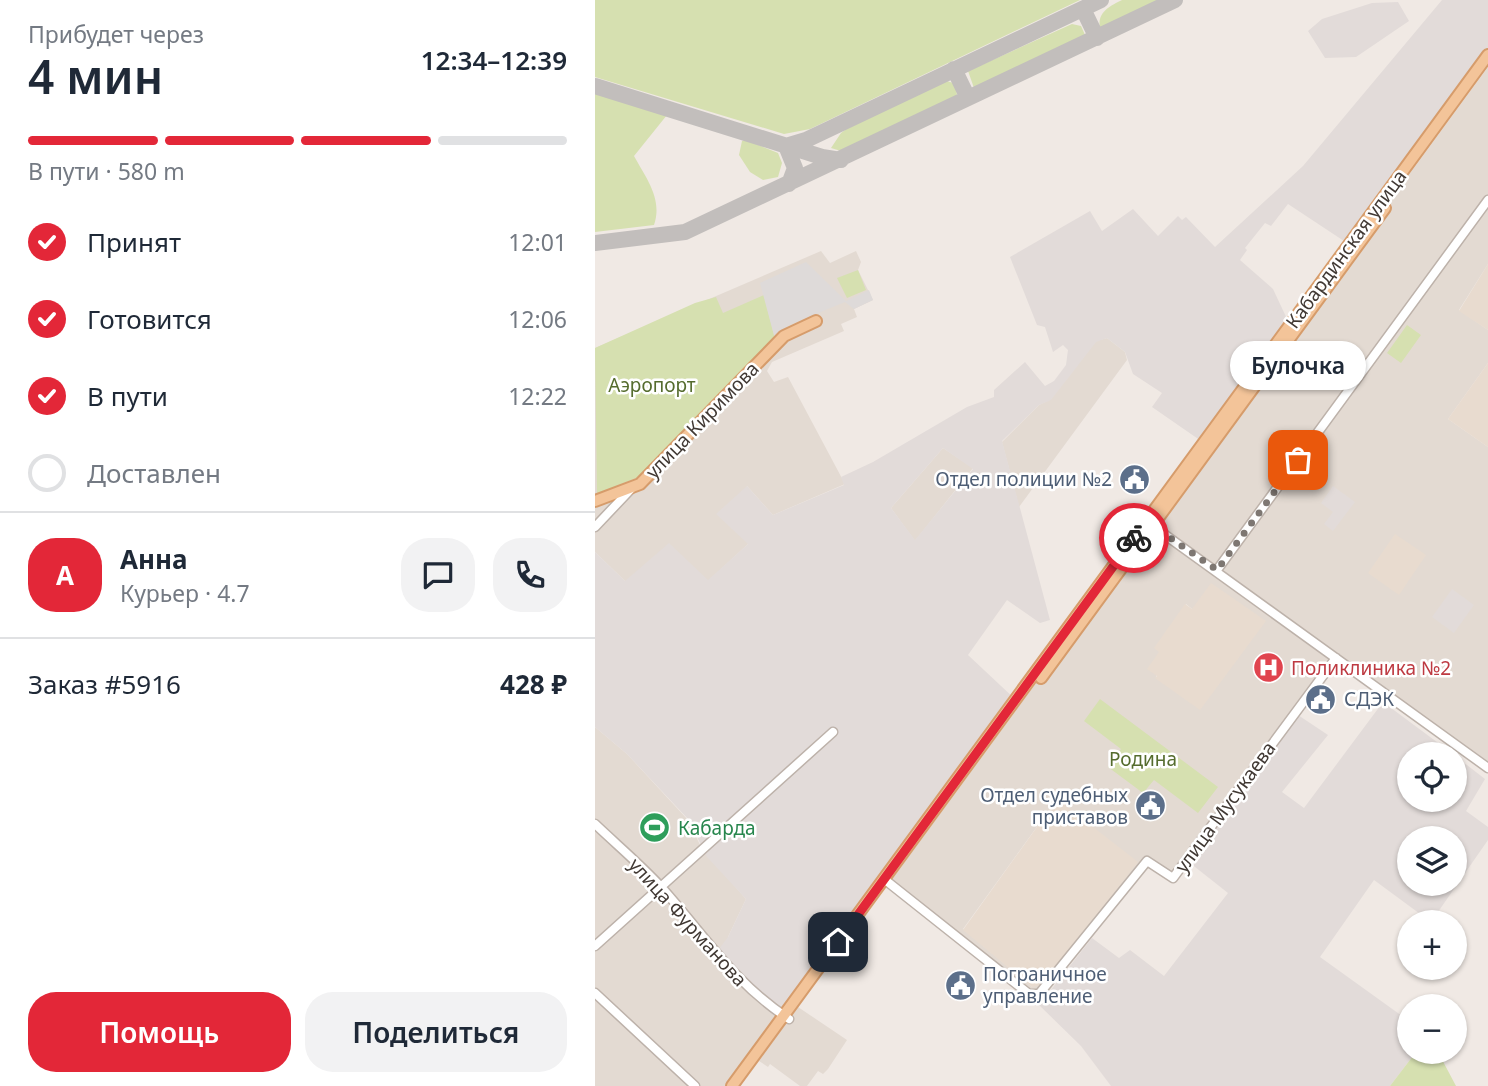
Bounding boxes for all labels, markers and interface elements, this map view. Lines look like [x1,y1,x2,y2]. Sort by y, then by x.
text: Прибудет через [28,18,204,50]
text: 12:34–12:39 [421,42,567,78]
text: 4 мин [28,45,163,107]
text: В пути · 580 m [28,155,185,187]
street label: Кабардинская улица [1280,165,1412,333]
icon: check [28,223,66,261]
text: Принят [87,224,181,260]
text: 12:01 [508,226,567,258]
icon: check [28,300,66,338]
text: Готовится [87,301,212,337]
text: 12:06 [508,303,567,335]
callout: Булочка [1230,341,1366,390]
text: Булочка [1251,349,1345,381]
street label: улица Киримова [640,356,764,484]
park label: Аэропорт [608,372,696,398]
icon: check [28,377,66,415]
text: В пути [87,378,168,414]
text: 12:22 [508,380,567,412]
pin [1268,430,1328,490]
icon: bag [1279,441,1317,479]
text: Доставлен [87,455,221,491]
public building icon: Отдел полиции №2 [1118,462,1152,496]
place label: Отдел полиции №2 [935,466,1112,492]
courier [1099,503,1169,573]
icon: bike [1115,519,1153,557]
button: chat [401,538,475,612]
button: phone [493,538,567,612]
text: Анна [120,541,188,577]
text: А [56,557,74,593]
text: Курьер · 4.7 [120,577,250,609]
hospital icon: Поликлиника №2 [1251,651,1285,685]
place label: Поликлиника №2 [1291,655,1451,681]
text: Заказ #5916 [28,666,181,702]
text: 428 ₽ [500,666,567,702]
public building icon: СДЭК [1304,682,1338,716]
place label: СДЭК [1344,686,1394,712]
street label: улица Мусукаева [1169,736,1281,878]
map controls [1397,742,1467,1064]
button: locate [1397,742,1467,812]
park label: Родина [1109,746,1177,772]
place label: Отдел судебных приставов [980,782,1128,830]
public building icon: Отдел судебных приставов [1134,789,1168,823]
sports icon: Кабарда [638,811,672,845]
place label: Кабарда [678,815,756,841]
button: layers [1397,826,1467,896]
street label: улица Фурманова [623,852,753,992]
button: + [1397,910,1467,980]
pin [808,912,868,972]
icon: home [819,923,857,961]
place label: Пограничное управление [983,961,1107,1009]
public building icon: Пограничное управление [943,968,977,1002]
button: Помощь [28,992,291,1072]
button: Поделиться [305,992,567,1072]
button: − [1397,994,1467,1064]

